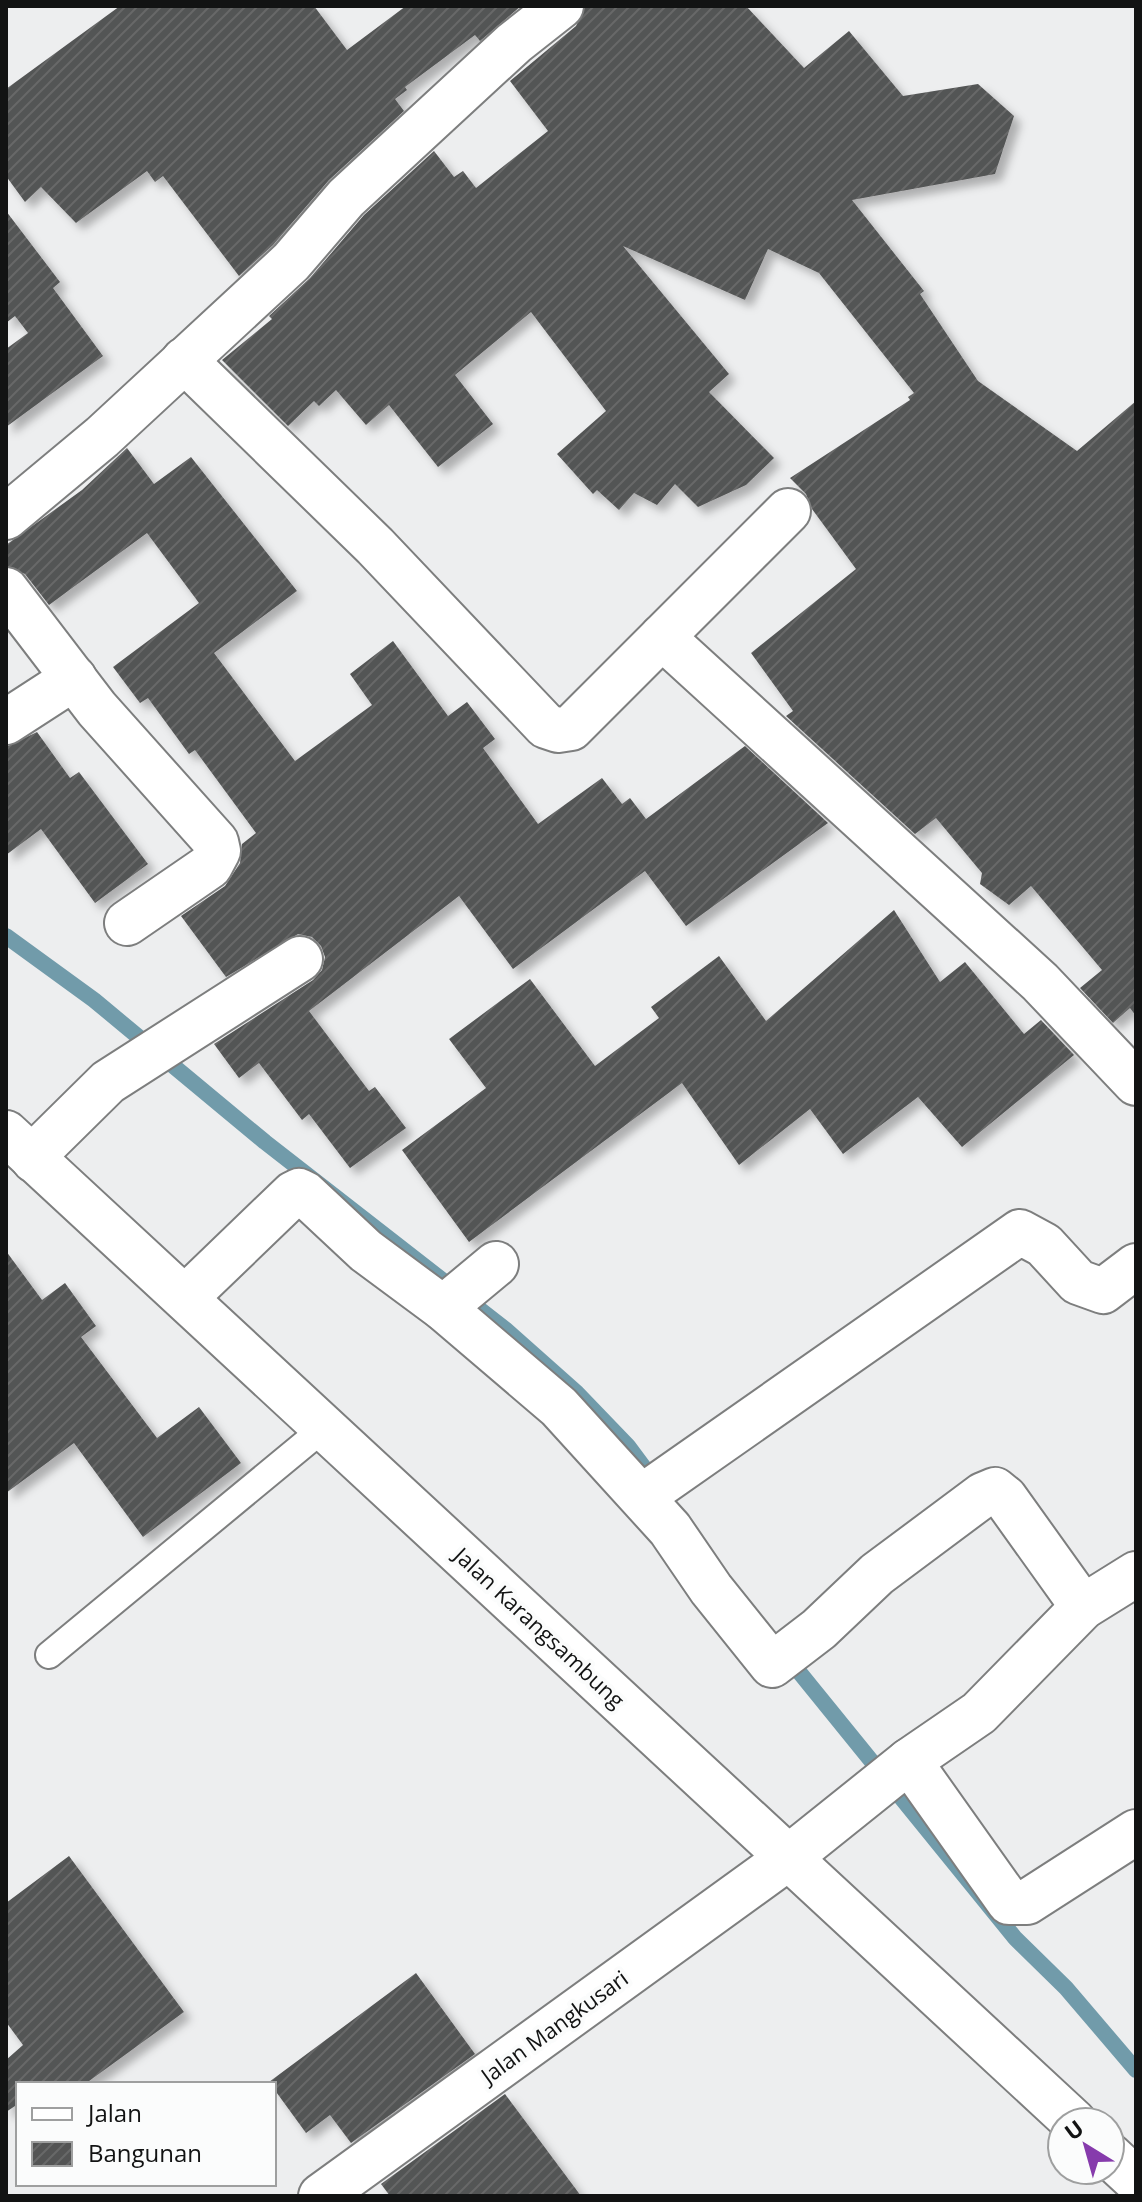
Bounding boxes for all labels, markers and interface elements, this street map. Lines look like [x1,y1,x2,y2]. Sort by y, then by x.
street label: Jalan Karangsambung [447,1539,632,1714]
street label: Jalan Mangkusari [473,1962,634,2091]
legend [16,2082,276,2186]
text: Jalan [86,2096,142,2129]
north arrow [1046,2106,1126,2186]
text: U [1058,2112,1089,2146]
text: Bangunan [88,2136,202,2169]

